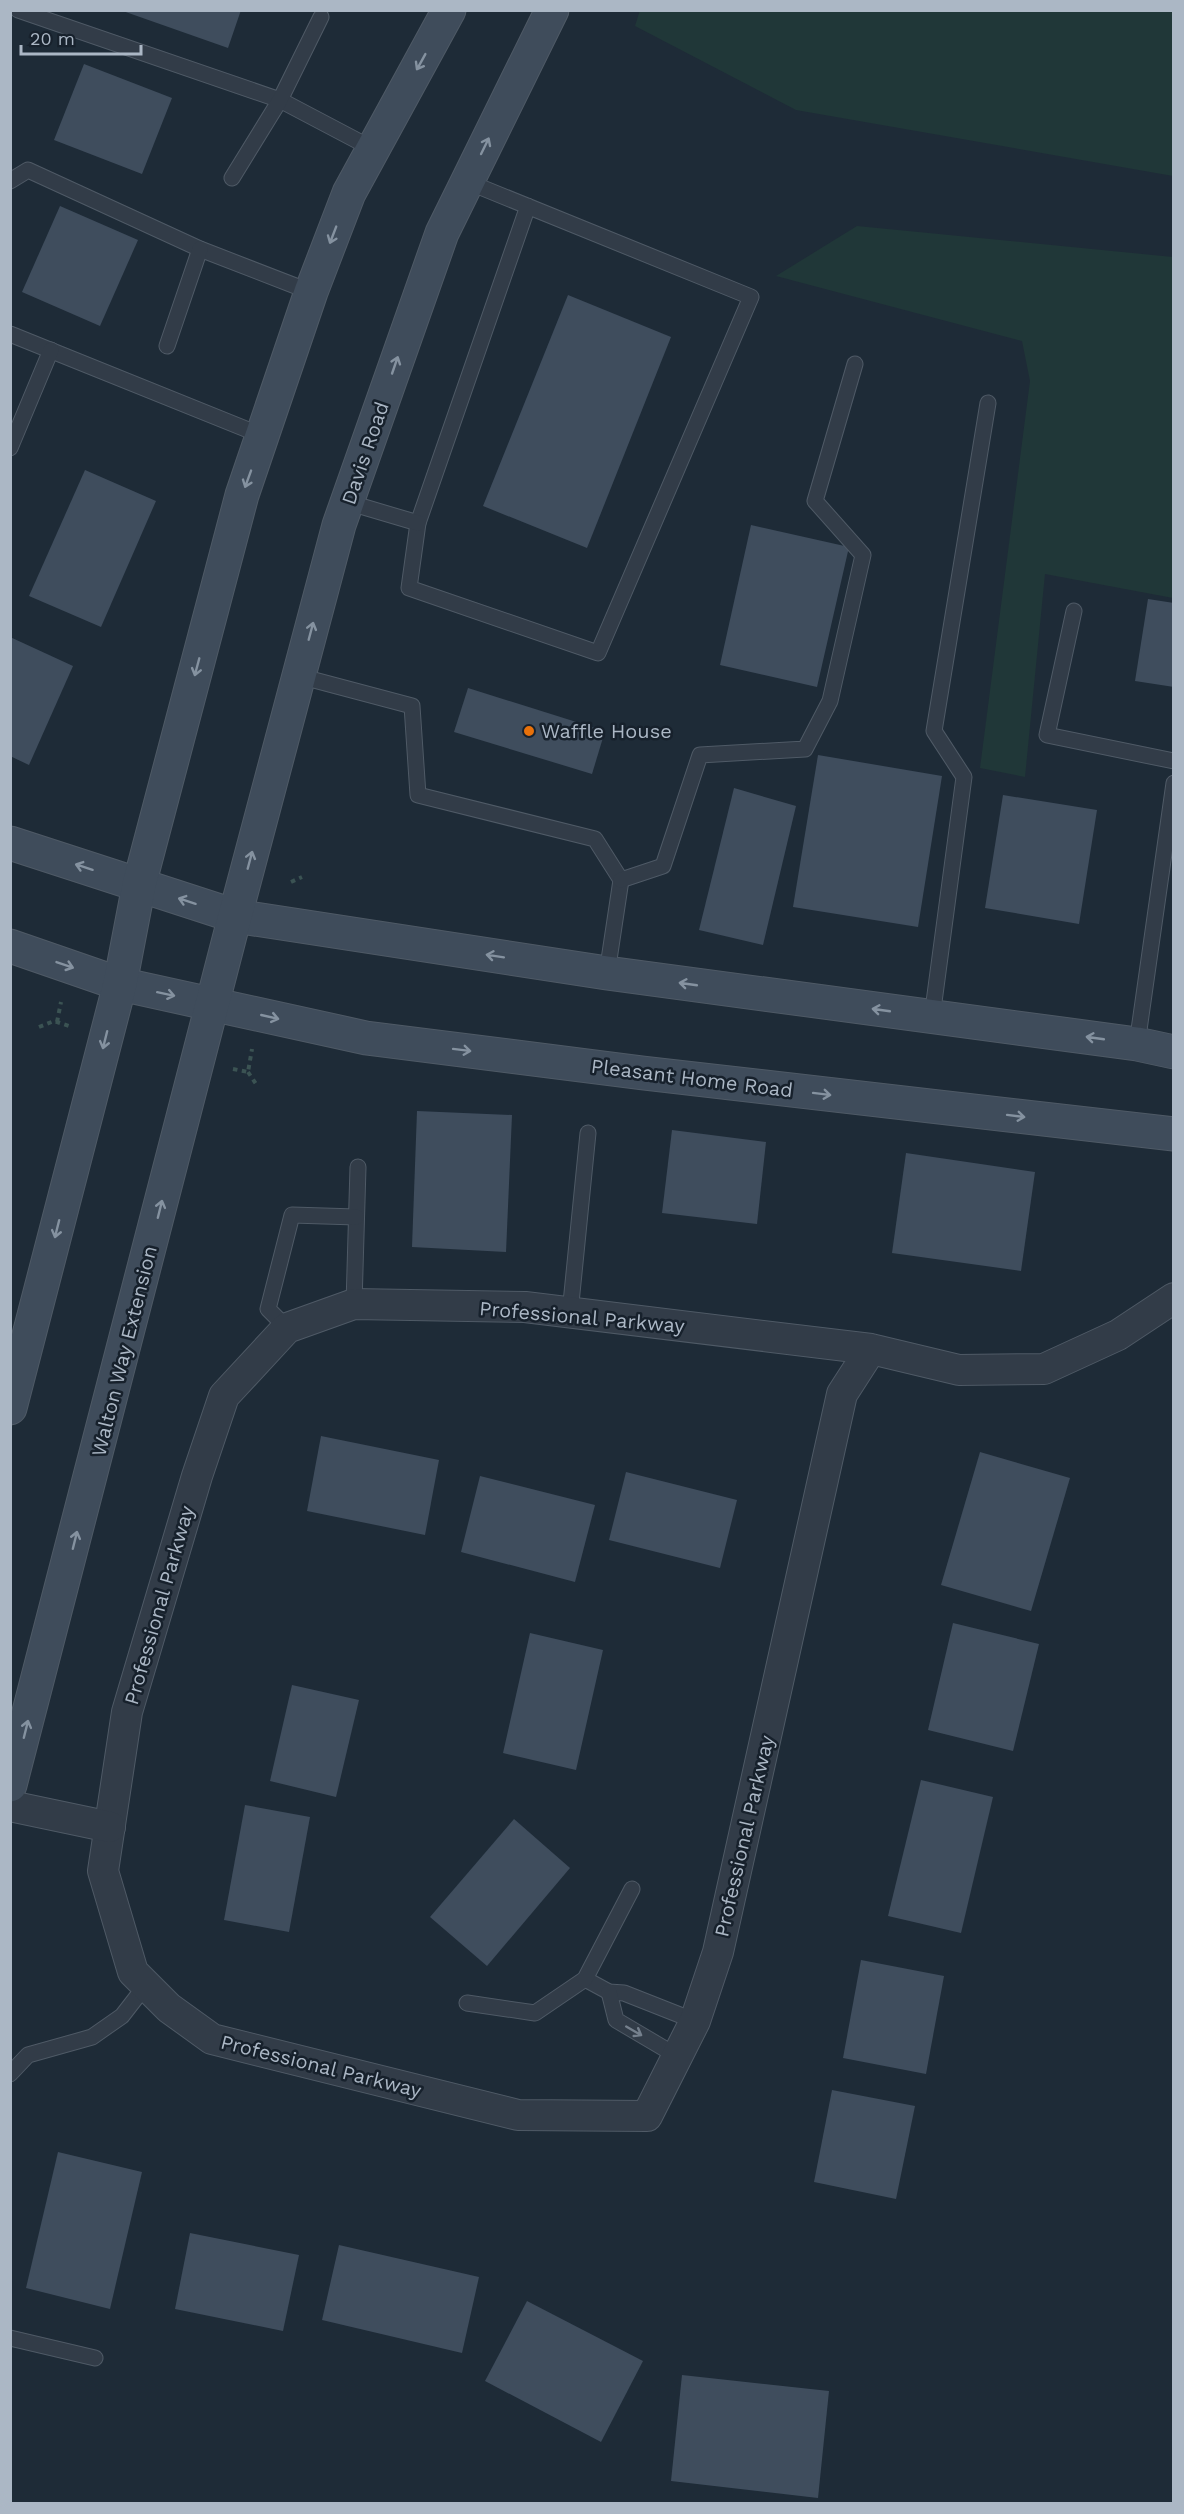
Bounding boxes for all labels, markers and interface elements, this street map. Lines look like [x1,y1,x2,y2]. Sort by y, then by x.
scale bar [21,18,141,56]
text: 20 m [30,28,75,49]
one-way arrow [415,53,427,70]
one-way arrow [480,138,491,156]
one-way arrow [326,225,337,244]
one-way arrow [391,356,402,375]
street label: Davis Road [336,398,394,508]
one-way arrow [241,469,252,488]
one-way arrow [306,622,317,641]
one-way arrow [190,657,202,676]
place label: Waffle House [541,719,672,743]
marker: Waffle House [522,724,536,738]
one-way arrow [245,851,257,870]
one-way arrow [75,861,94,872]
one-way arrow [178,895,197,906]
one-way arrow [486,951,505,962]
one-way arrow [55,960,74,971]
one-way arrow [678,979,698,990]
one-way arrow [157,988,176,1000]
one-way arrow [872,1004,892,1015]
one-way arrow [260,1011,279,1023]
one-way arrow [99,1030,111,1049]
one-way arrow [1086,1033,1106,1044]
one-way arrow [451,1045,471,1056]
street label: Pleasant Home Road [590,1054,794,1102]
one-way arrow [812,1088,832,1099]
one-way arrow [1006,1111,1025,1122]
one-way arrow [155,1200,167,1219]
one-way arrow [50,1219,62,1238]
street label: Walton Way Extension [86,1243,162,1459]
street label: Professional Parkway [478,1296,686,1338]
street label: Professional Parkway [119,1502,199,1707]
one-way arrow [69,1531,81,1550]
one-way arrow [21,1720,33,1739]
street label: Professional Parkway [709,1732,779,1939]
one-way arrow [625,2025,642,2037]
street label: Professional Parkway [218,2029,424,2103]

